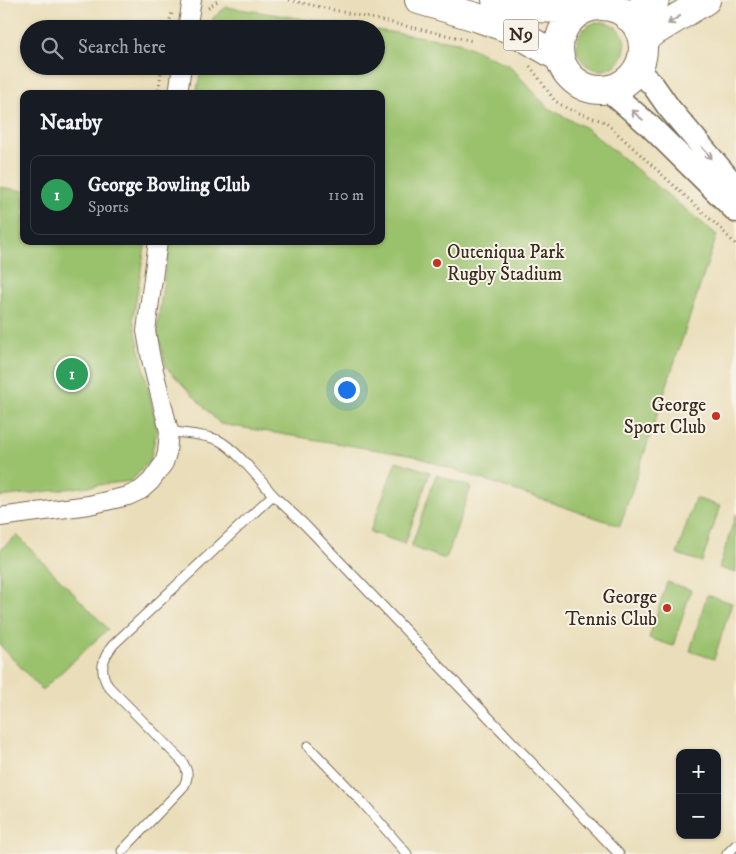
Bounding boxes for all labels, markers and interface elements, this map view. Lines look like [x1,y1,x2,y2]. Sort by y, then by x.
one-way arrow [667,15,681,26]
search box [20,20,385,75]
road number: N9 [504,20,538,50]
icon: search [38,34,66,62]
text: Search here [78,36,166,59]
text: Nearby [40,110,102,136]
one-way arrow [631,110,644,121]
one-way arrow [701,147,713,160]
text: George Bowling Club [88,174,250,197]
text: 1 [54,185,60,205]
text: 110 m [328,185,364,205]
text: Sports [88,197,129,217]
place label: Outeniqua Park Rugby Stadium [447,241,565,286]
marker: Outeniqua Park Rugby Stadium [431,257,443,269]
pin: 1 [56,355,88,393]
your location [334,377,360,403]
place label: George Sport Club [624,394,706,439]
marker: George Sport Club [710,410,722,422]
place label: George Tennis Club [565,586,657,631]
marker: George Tennis Club [661,602,673,614]
map controls [676,749,721,839]
button: + [676,749,721,794]
button: − [676,794,721,839]

